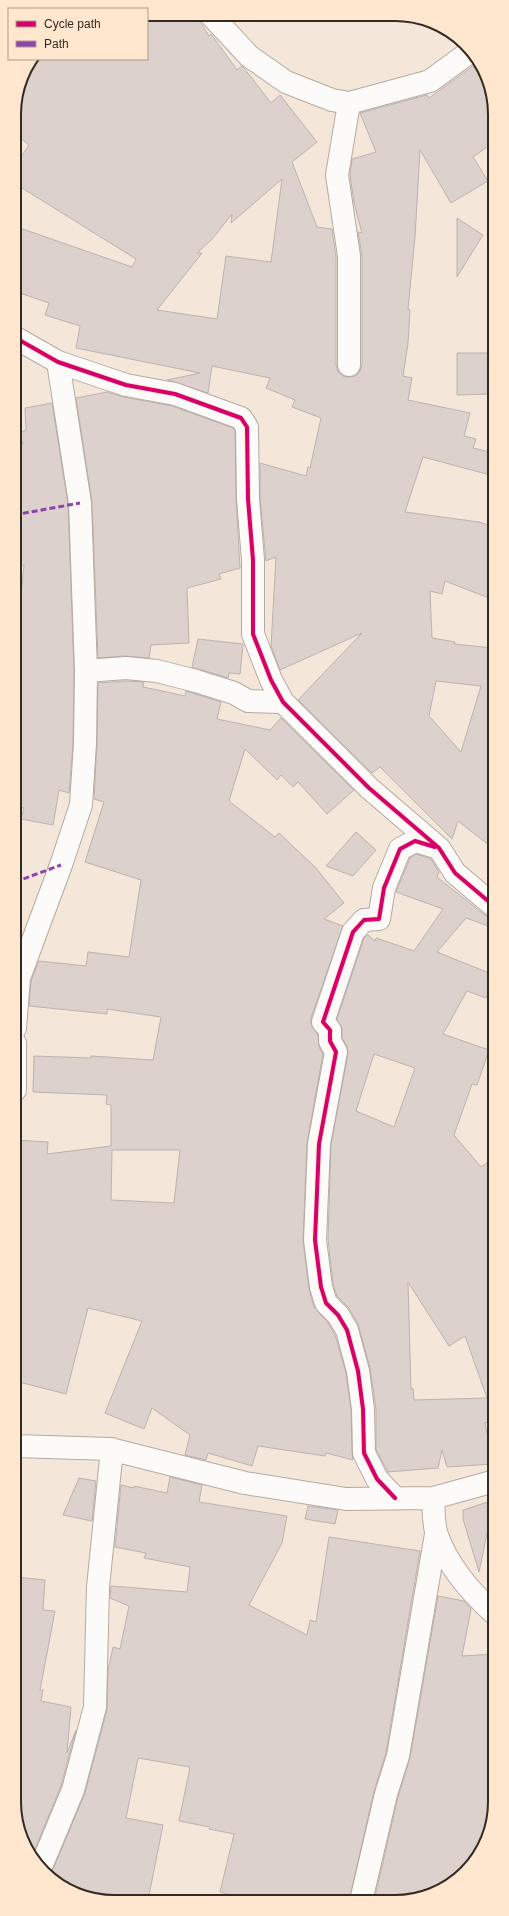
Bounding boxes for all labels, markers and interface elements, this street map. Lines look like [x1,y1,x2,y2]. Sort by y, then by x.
legend [8,8,148,60]
text: Cycle path [44,17,101,31]
text: Path [44,37,69,51]

